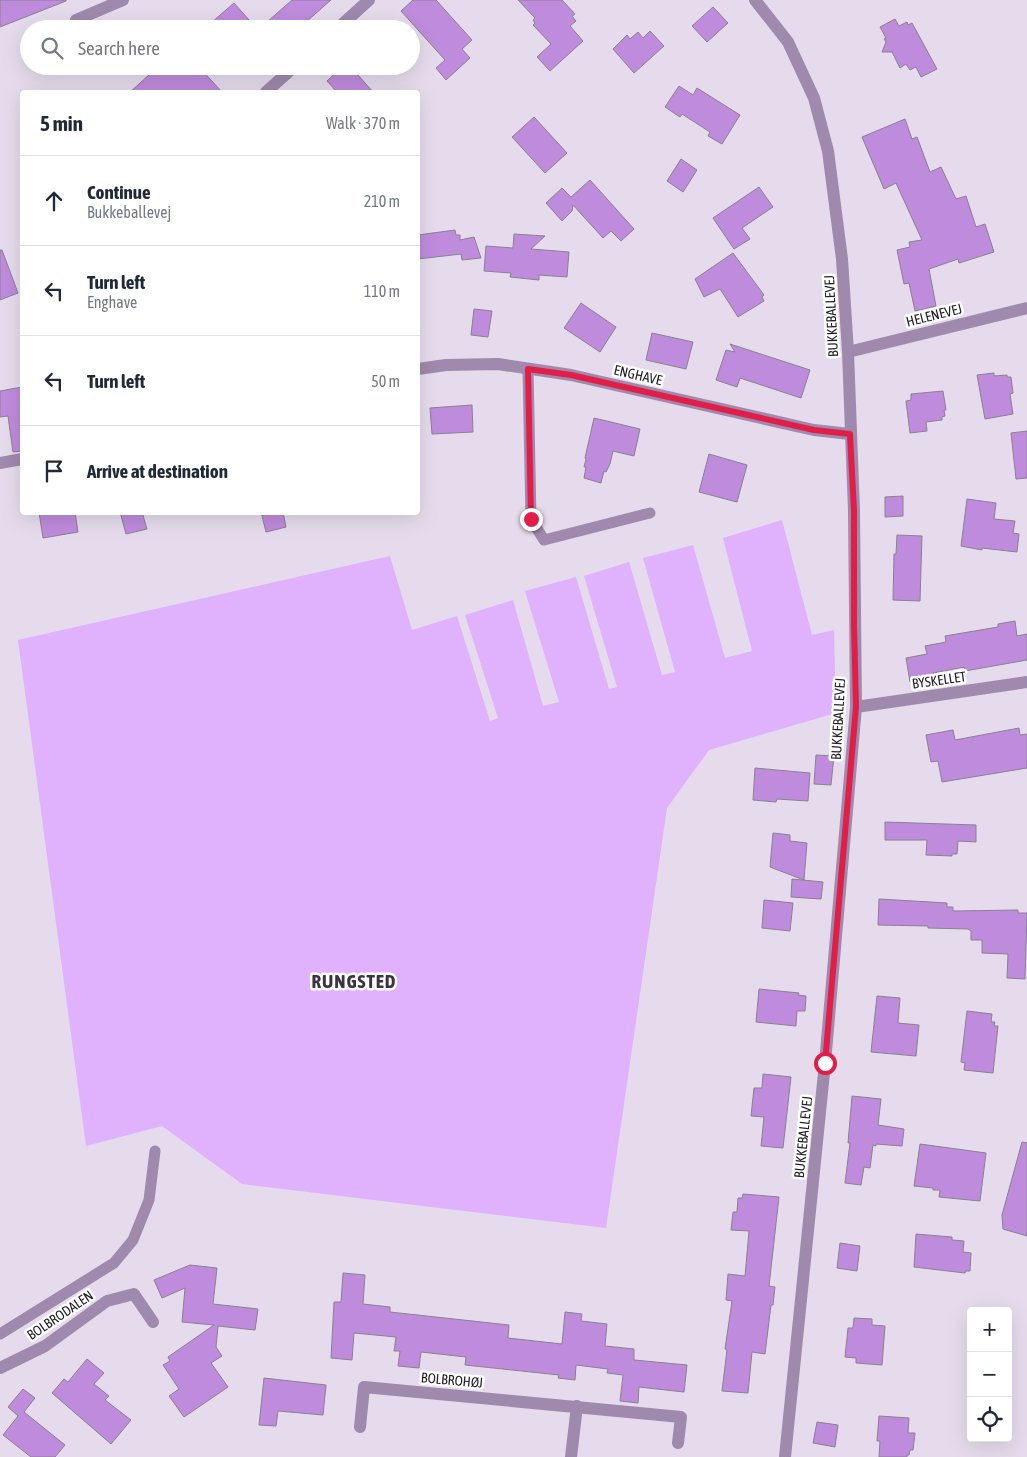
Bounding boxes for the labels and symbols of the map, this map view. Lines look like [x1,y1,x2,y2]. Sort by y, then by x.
street label: BUKKEBALLEVEJ [821,275,841,357]
street label: HELENEVEJ [904,300,964,330]
street label: ENGHAVE [612,362,664,388]
route end [520,508,543,531]
street label: BYSKELLET [911,668,967,692]
street label: BUKKEBALLEVEJ [828,678,848,760]
district label: RUNGSTED [311,970,397,992]
route start [814,1052,837,1075]
street label: BUKKEBALLEVEJ [791,1095,815,1179]
street label: BOLBRODALEN [24,1287,96,1343]
street label: BOLBROHØJ [420,1369,484,1391]

